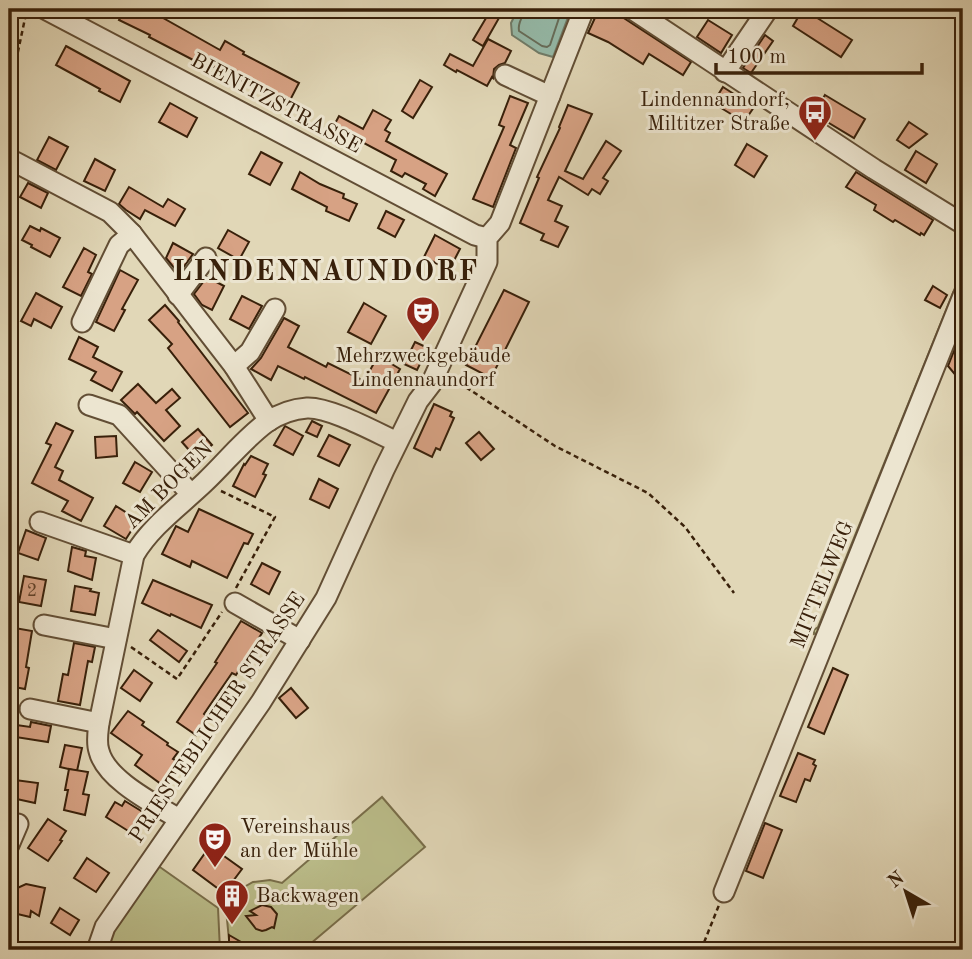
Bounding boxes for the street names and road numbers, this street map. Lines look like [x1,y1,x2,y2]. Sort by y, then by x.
street label: BIENITZSTRASSE [187,50,365,158]
street label: AM BOGEN [121,438,217,534]
street label: MITTELWEG [788,518,858,652]
street label: PRIESTEBLICHER STRASSE [126,589,310,847]

